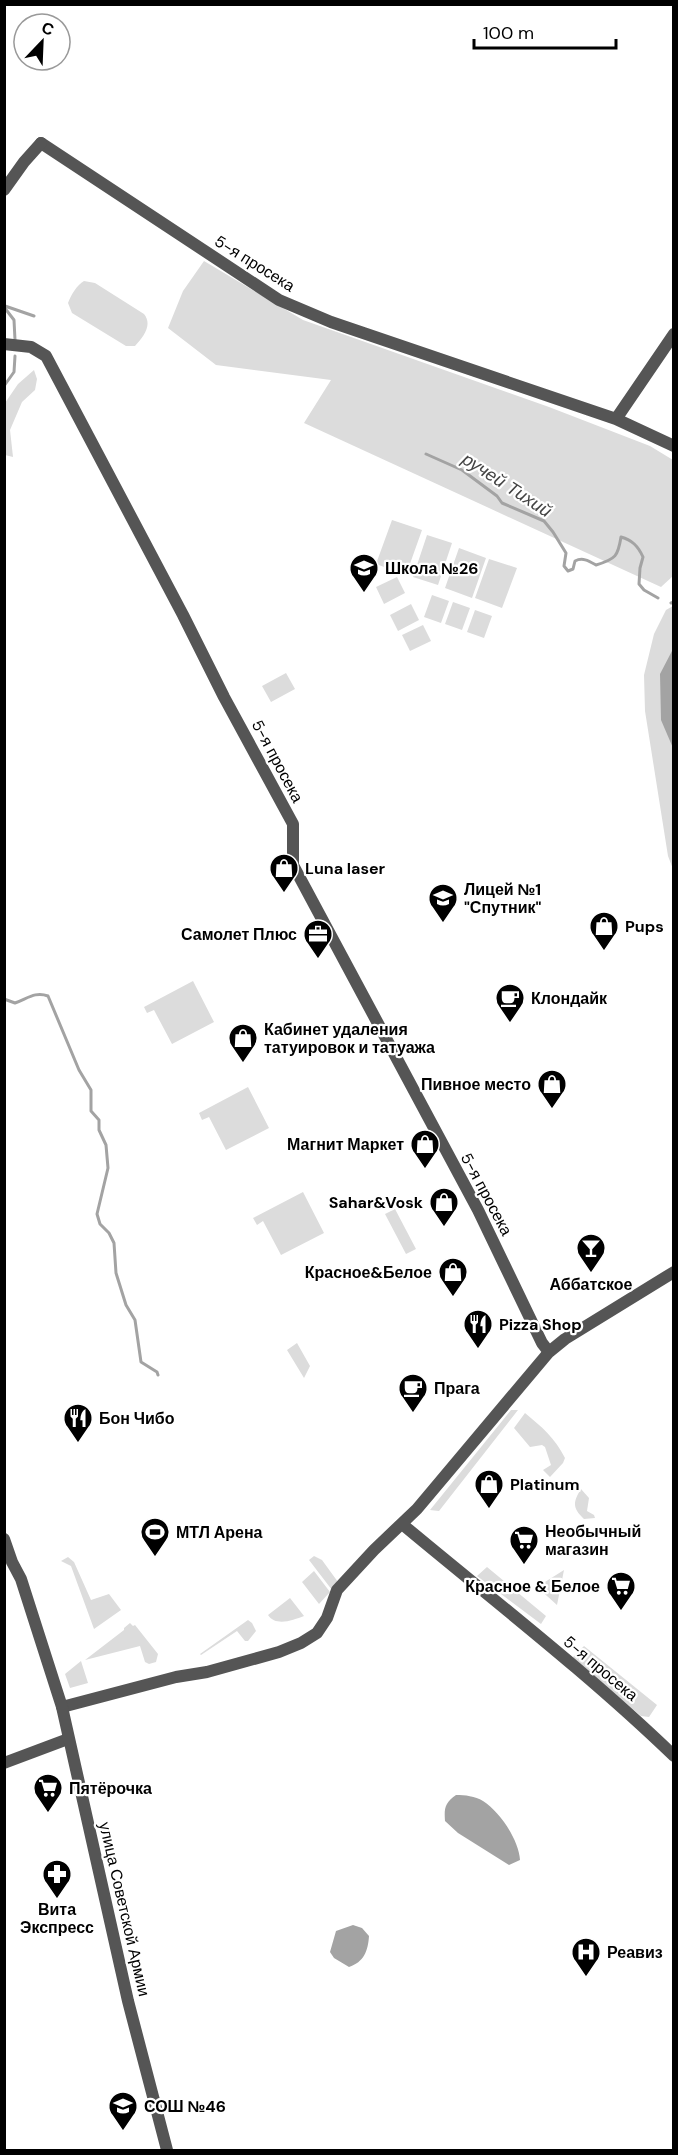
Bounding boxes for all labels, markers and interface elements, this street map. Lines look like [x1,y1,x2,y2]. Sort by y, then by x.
north arrow [12,12,72,72]
scale bar [474,12,616,50]
text: С [38,17,57,41]
text: 100 m [483,21,534,45]
street label: 5-я просека [211,230,299,296]
water label: ручей Тихий [457,447,556,523]
school or university icon: Школа №26 [348,552,380,594]
place label: Школа №26 [385,558,478,579]
street label: 5-я просека [247,716,308,806]
shop icon: Luna laser [268,852,300,894]
place label: Luna laser [305,858,386,879]
place label: Лицей №1 "Спутник" [464,879,542,918]
school or university icon: Лицей №1 "Спутник" [427,882,459,924]
shop icon: Pups [588,910,620,952]
place label: Pups [625,916,664,937]
office icon: Самолет Плюс [302,918,334,960]
place label: Самолет Плюс [181,924,297,945]
cafe icon: Клондайк [494,982,526,1024]
place label: Клондайк [531,988,608,1009]
place label: Кабинет удаления татуировок и татуажа [264,1019,435,1058]
shop icon: Кабинет удаления татуировок и татуажа [227,1022,259,1064]
shop icon: Пивное место [536,1068,568,1110]
place label: Пивное место [421,1074,531,1095]
shop icon: Магнит Маркет [409,1128,441,1170]
place label: Магнит Маркет [287,1134,404,1155]
street label: 5-я просека [456,1149,517,1239]
shop icon: Sahar&Vosk [428,1186,460,1228]
place label: Sahar&Vosk [329,1192,424,1213]
bar icon: Аббатское [575,1232,607,1274]
shop icon: Красное&Белое [437,1256,469,1298]
place label: Красное&Белое [305,1262,432,1283]
place label: Аббатское [550,1274,633,1295]
restaurant icon: Pizza Shop [462,1308,494,1350]
place label: Pizza Shop [499,1314,582,1335]
cafe icon: Прага [397,1372,429,1414]
place label: Прага [434,1378,480,1399]
restaurant icon: Бон Чибо [62,1402,94,1444]
place label: Бон Чибо [99,1408,175,1429]
shop icon: Platinum [473,1468,505,1510]
place label: Platinum [510,1474,579,1495]
sports icon: МТЛ Арена [139,1516,171,1558]
place label: Необычный магазин [545,1521,641,1560]
place label: МТЛ Арена [176,1522,263,1543]
supermarket icon: Необычный магазин [508,1524,540,1566]
supermarket icon: Красное & Белое [605,1570,637,1612]
place label: Красное & Белое [465,1576,600,1597]
street label: 5-я просека [559,1631,642,1706]
supermarket icon: Пятёрочка [32,1772,64,1814]
place label: Пятёрочка [69,1778,152,1799]
street label: улица Советской Армии [94,1820,155,1998]
pharmacy icon: Вита Экспресс [41,1858,73,1900]
place label: Вита Экспресс [20,1899,94,1938]
hospital icon: Реавиз [570,1936,602,1978]
place label: Реавиз [607,1942,663,1963]
school or university icon: СОШ №46 [107,2090,139,2132]
place label: СОШ №46 [144,2096,226,2117]

